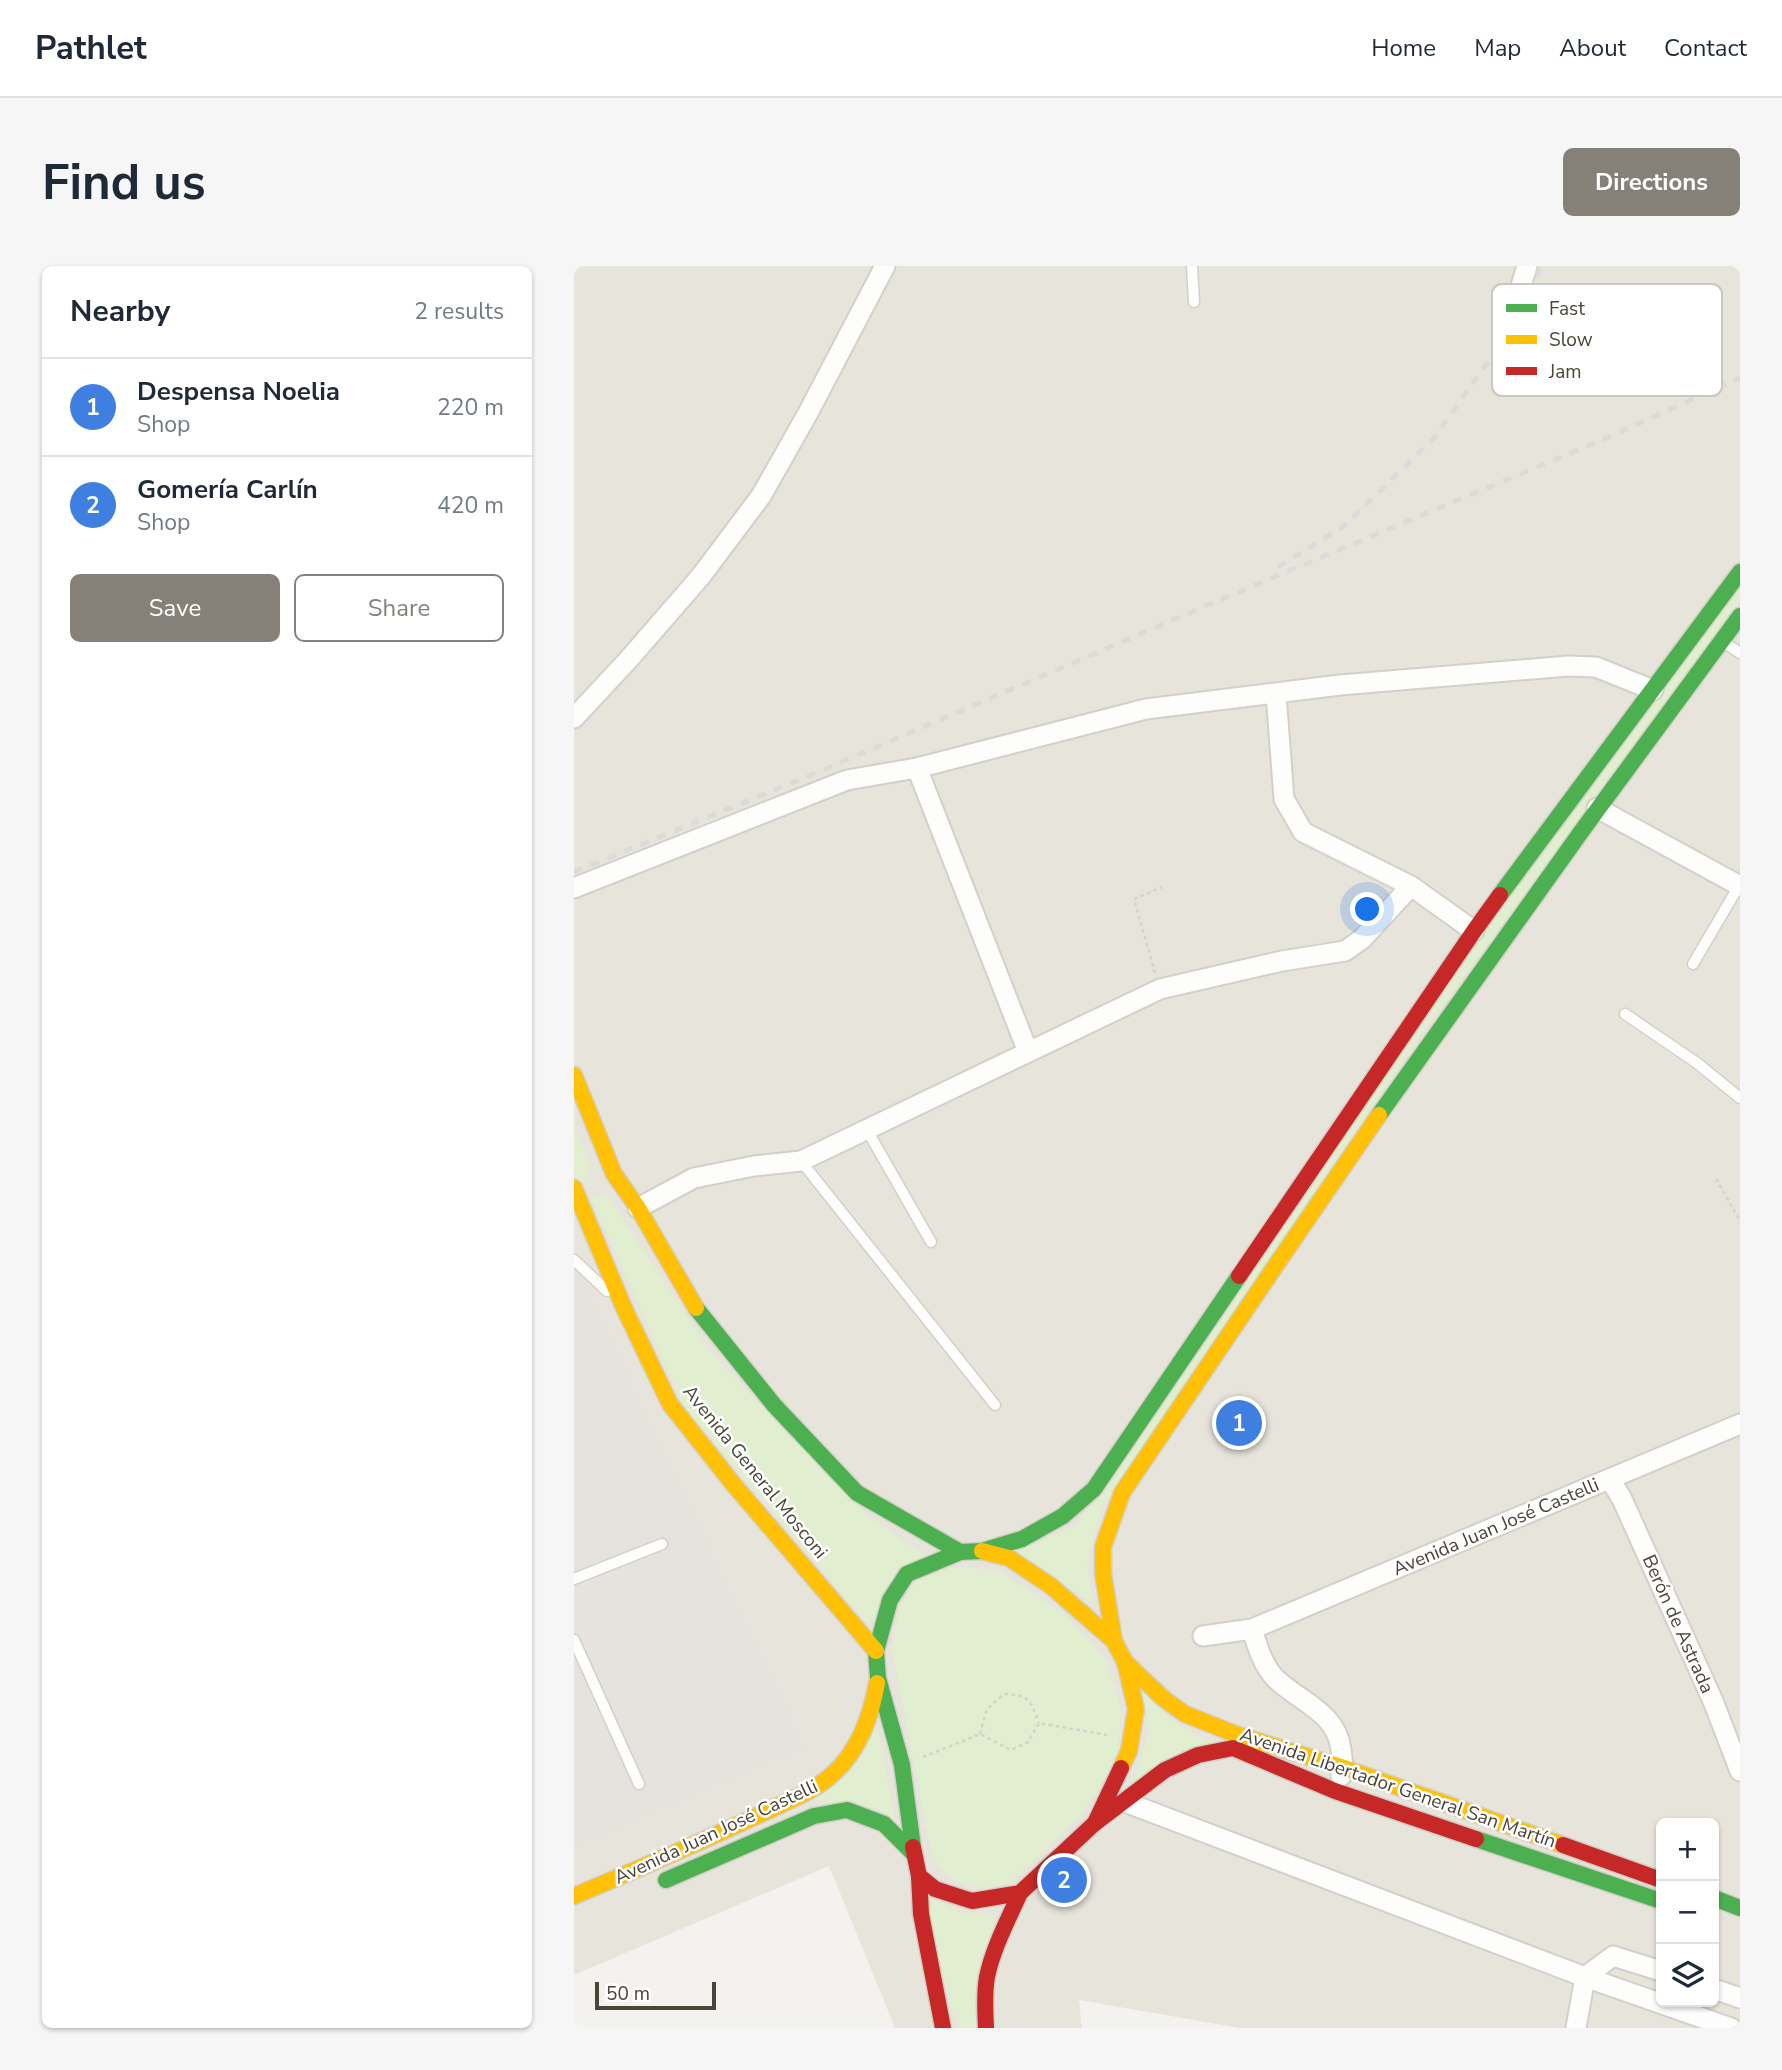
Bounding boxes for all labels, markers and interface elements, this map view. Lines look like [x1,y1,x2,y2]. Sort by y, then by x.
text: Pathlet [35,26,147,71]
text: Home [1371,32,1436,64]
text: Map [1474,32,1521,64]
text: About [1559,32,1626,64]
text: Contact [1664,32,1747,64]
button: Directions [1563,148,1740,216]
text: Find us [42,149,206,216]
legend [1492,284,1722,396]
text: Nearby [70,291,170,332]
text: 2 results [414,296,504,327]
text: Fast [1549,296,1585,322]
text: Slow [1549,327,1593,353]
text: Jam [1548,359,1582,385]
text: Despensa Noelia [137,374,340,409]
text: 1 [86,392,100,423]
text: 220 m [437,392,504,423]
text: Shop [137,409,190,440]
text: Gomería Carlín [137,472,318,507]
text: 2 [86,490,100,521]
text: 420 m [437,490,504,521]
text: Shop [137,507,190,538]
button: Save [70,574,280,642]
button: Share [294,574,504,642]
your location [1350,892,1384,926]
street label: Avenida General Mosconi [677,1380,833,1564]
pin: 1 [1216,1397,1262,1449]
street label: Avenida Juan José Castelli [1389,1472,1603,1582]
street label: Berón de Astrada [1636,1551,1720,1697]
street label: Avenida Libertador General San Martín [1237,1722,1559,1854]
street label: Avenida Juan José Castelli [610,1773,822,1891]
map controls [1656,1818,1719,2007]
button: + [1656,1818,1719,1881]
pin: 2 [1041,1854,1087,1906]
button: − [1656,1881,1719,1944]
button: layers [1656,1944,1719,2007]
scale bar [595,1979,716,2011]
text: 50 m [606,1981,650,2007]

